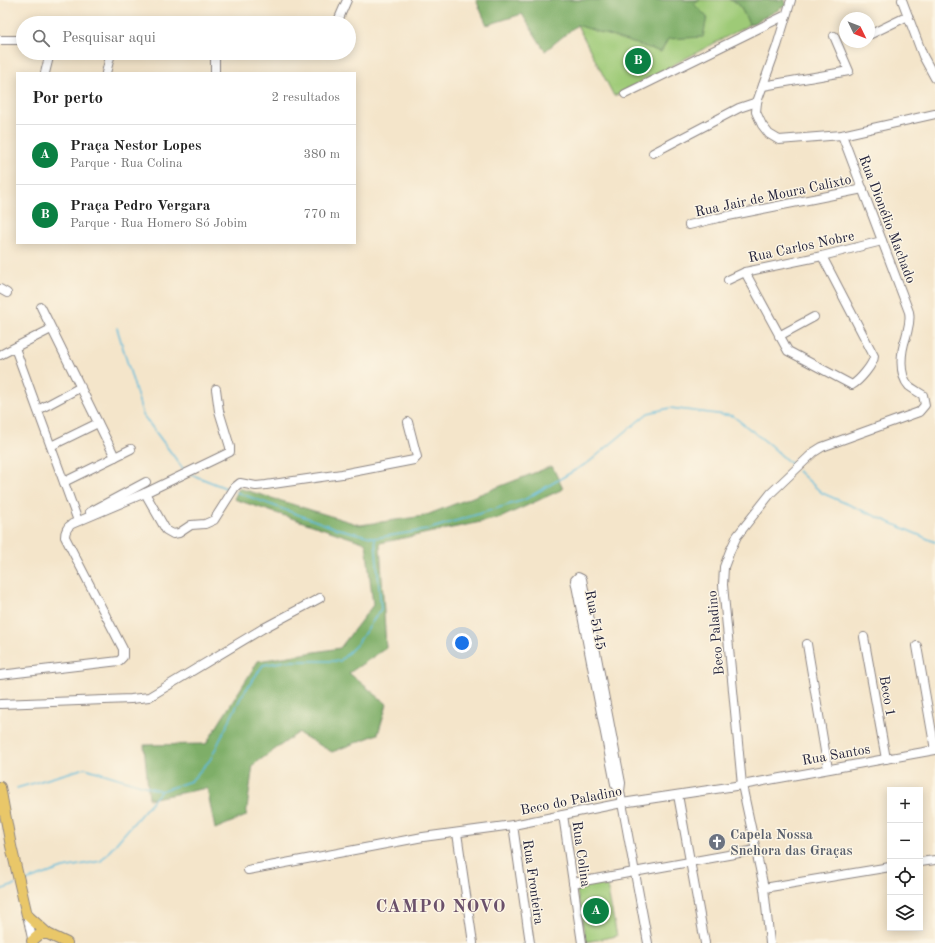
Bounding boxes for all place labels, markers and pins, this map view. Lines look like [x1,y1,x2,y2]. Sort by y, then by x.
pin: B [625,46,651,76]
place label: Capela Nossa Snehora das Graças [730,828,853,858]
church icon: Capela Nossa Snehora das Graças [707,832,727,852]
pin: A [583,896,609,926]

